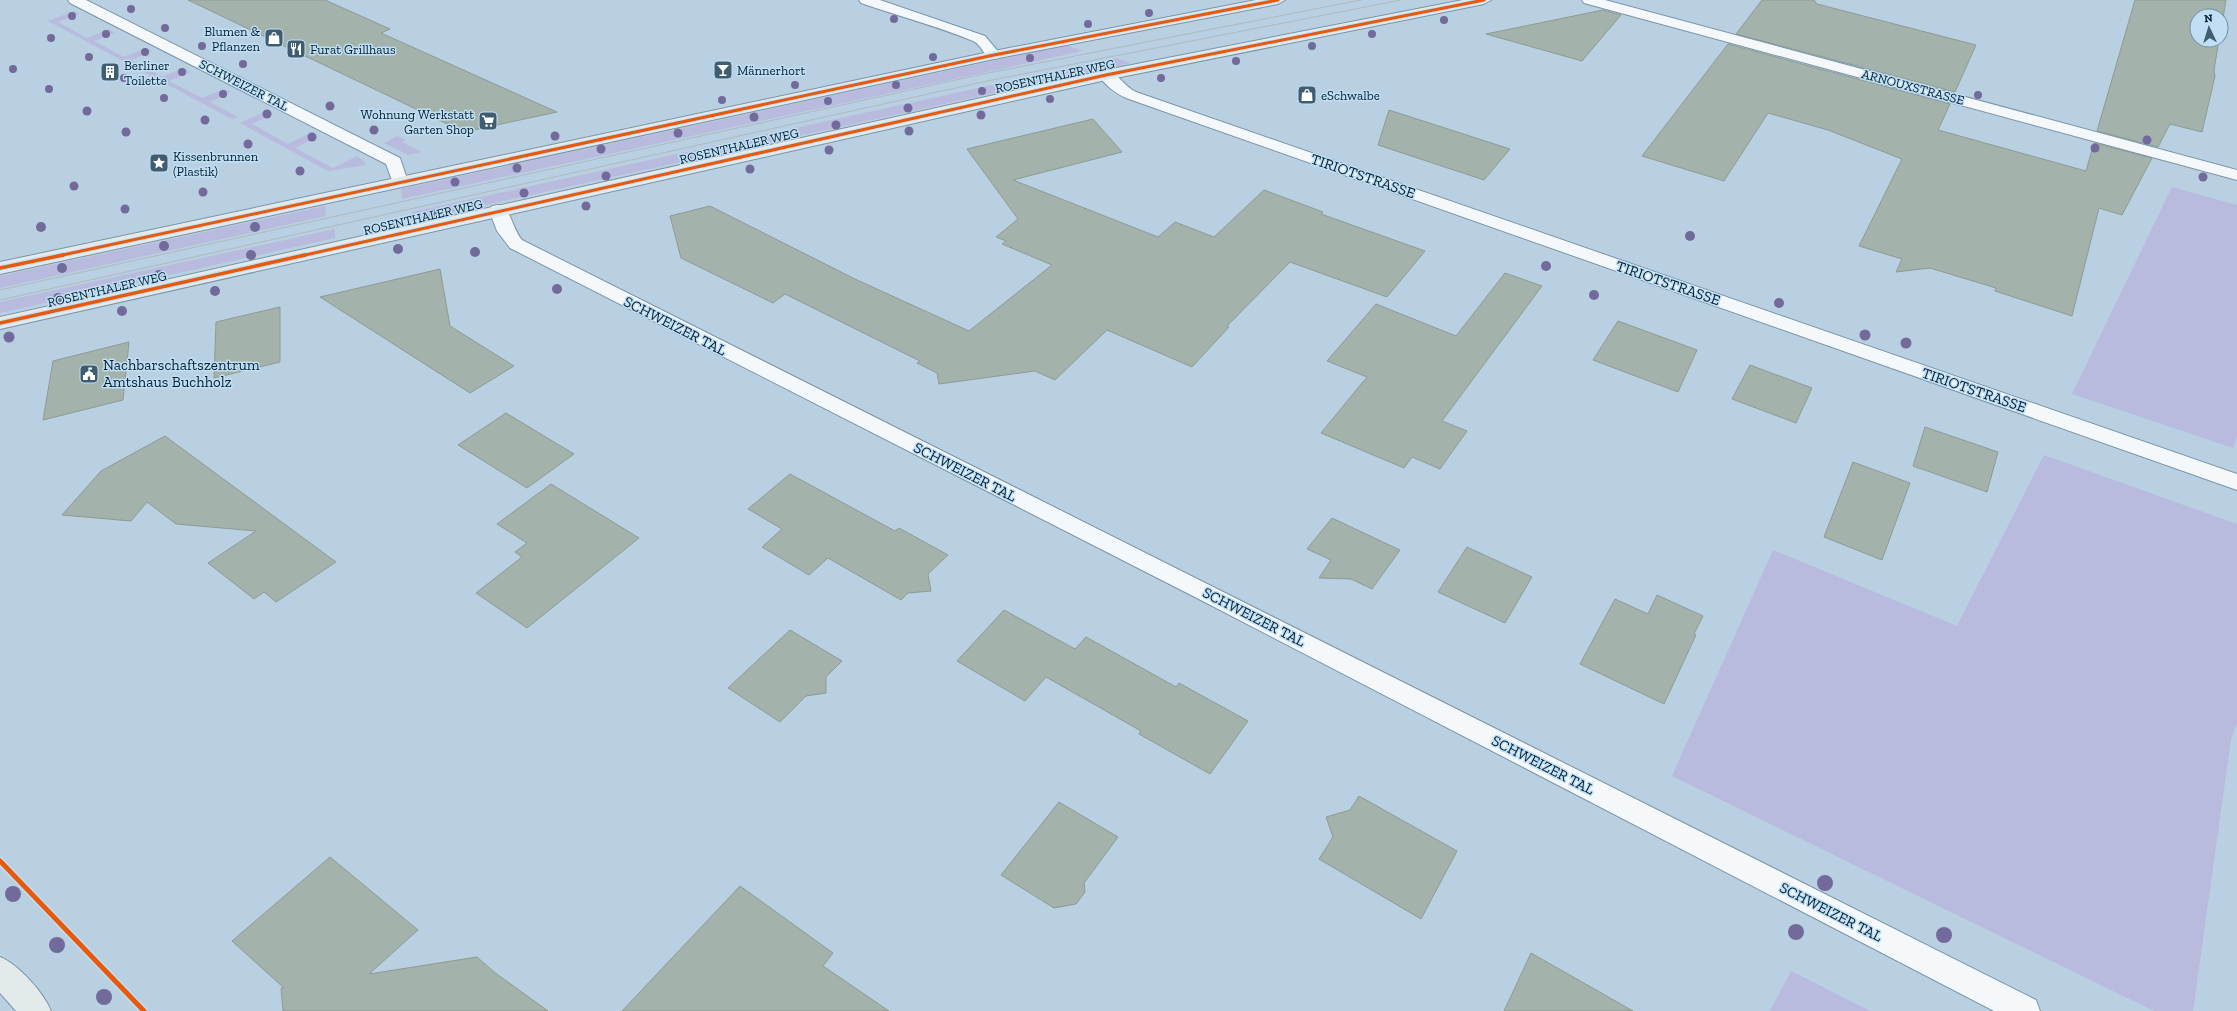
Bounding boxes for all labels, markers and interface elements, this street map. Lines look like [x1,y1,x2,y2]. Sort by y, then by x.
north arrow [2189,8,2229,48]
text: N [2204,12,2214,25]
place label: Blumen & Pflanzen [204,24,261,54]
shop icon: Blumen & Pflanzen [263,27,285,49]
restaurant icon: Furat Grillhaus [285,38,307,60]
place label: Furat Grillhaus [310,42,396,57]
street label: SCHWEIZER TAL [197,56,291,114]
street label: ROSENTHALER WEG [994,56,1116,96]
place label: Berliner Toilette [124,58,169,88]
bar icon: Männerhort [712,59,734,81]
building icon: Berliner Toilette [99,61,121,83]
place label: Männerhort [737,63,805,78]
street label: ARNOUXSTRASSE [1860,66,1966,108]
shop icon: eSchwalbe [1296,84,1318,106]
place label: eSchwalbe [1321,88,1380,103]
place label: Wohnung Werkstatt Garten Shop [360,107,474,137]
supermarket icon: Wohnung Werkstatt Garten Shop [477,110,499,132]
street label: ROSENTHALER WEG [678,125,800,167]
place label: Kissenbrunnen (Plastik) [173,149,259,179]
street label: TIRIOTSTRASSE [1308,150,1418,202]
place icon: Kissenbrunnen (Plastik) [148,152,170,174]
street label: ROSENTHALER WEG [362,196,484,238]
street label: TIRIOTSTRASSE [1613,257,1723,309]
street label: ROSENTHALER WEG [46,268,168,310]
street label: SCHWEIZER TAL [621,292,729,360]
place label: Nachbarschaftszentrum Amtshaus Buchholz [103,356,260,391]
public building icon: Nachbarschaftszentrum Amtshaus Buchholz [78,363,100,385]
street label: TIRIOTSTRASSE [1919,364,2029,416]
street label: SCHWEIZER TAL [911,438,1019,506]
street label: SCHWEIZER TAL [1200,583,1308,651]
street label: SCHWEIZER TAL [1489,731,1597,799]
street label: SCHWEIZER TAL [1777,878,1885,946]

